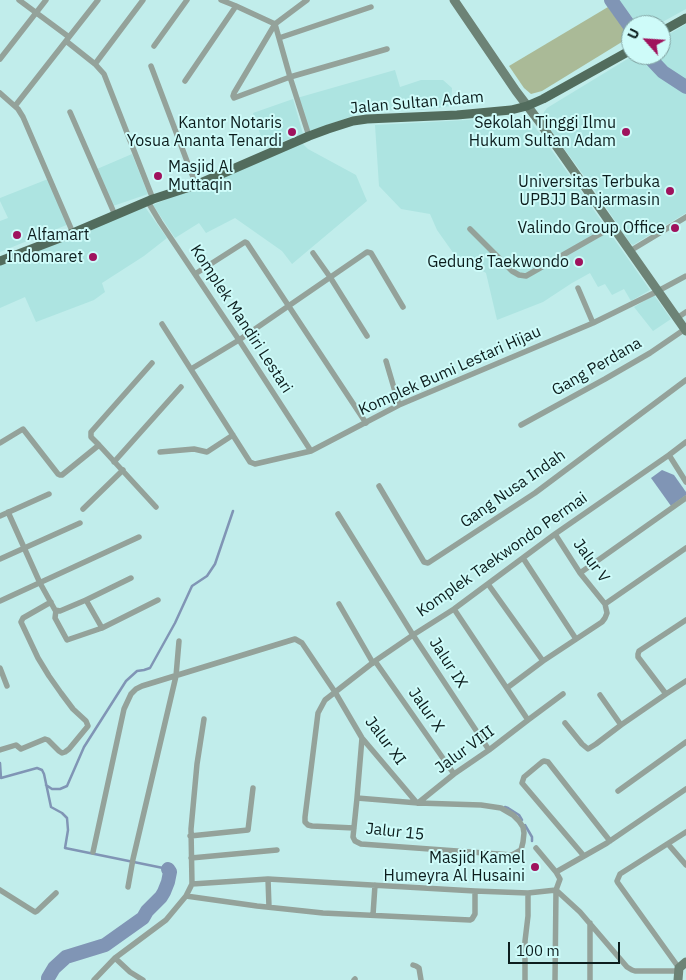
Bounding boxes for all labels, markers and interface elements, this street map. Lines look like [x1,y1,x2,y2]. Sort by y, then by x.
north arrow [621,15,671,65]
text: U [623,26,644,42]
street label: Jalan Sultan Adam [349,88,485,118]
place label: Kantor Notaris Yosua Ananta Tenardi [127,113,282,151]
place label: Sekolah Tinggi Ilmu Hukum Sultan Adam [469,113,616,151]
marker: Kantor Notaris Yosua Ananta Tenardi [286,126,298,138]
marker: Sekolah Tinggi Ilmu Hukum Sultan Adam [620,126,632,138]
place label: Masjid Al Muttaqin [168,157,233,195]
marker: Masjid Al Muttaqin [152,170,164,182]
place label: Universitas Terbuka UPBJJ Banjarmasin [518,172,660,210]
marker: Universitas Terbuka UPBJJ Banjarmasin [664,185,676,197]
place label: Valindo Group Office [517,218,665,238]
marker: Valindo Group Office [669,222,681,234]
place label: Alfamart [27,225,89,245]
marker: Alfamart [11,229,23,241]
street label: Komplek Mandiri Lestari [186,241,296,397]
place label: Indomaret [7,247,83,267]
marker: Indomaret [87,251,99,263]
place label: Gedung Taekwondo [427,252,569,272]
marker: Gedung Taekwondo [573,256,585,268]
street label: Komplek Bumi Lestari Hijau [356,322,544,420]
street label: Gang Perdana [549,334,645,400]
street label: Gang Nusa Indah [457,446,569,532]
street label: Komplek Taekwondo Permai [413,489,591,621]
street label: Jalur V [569,535,613,587]
street label: Jalur IX [425,634,471,692]
street label: Jalur X [404,684,448,736]
street label: Jalur XI [360,713,410,769]
street label: Jalur VIII [432,722,498,778]
street label: Jalur 15 [365,819,425,845]
place label: Masjid Kamel Humeyra Al Husaini [384,848,525,886]
marker: Masjid Kamel Humeyra Al Husaini [529,861,541,873]
scale bar [511,932,624,964]
text: 100 m [516,941,560,960]

